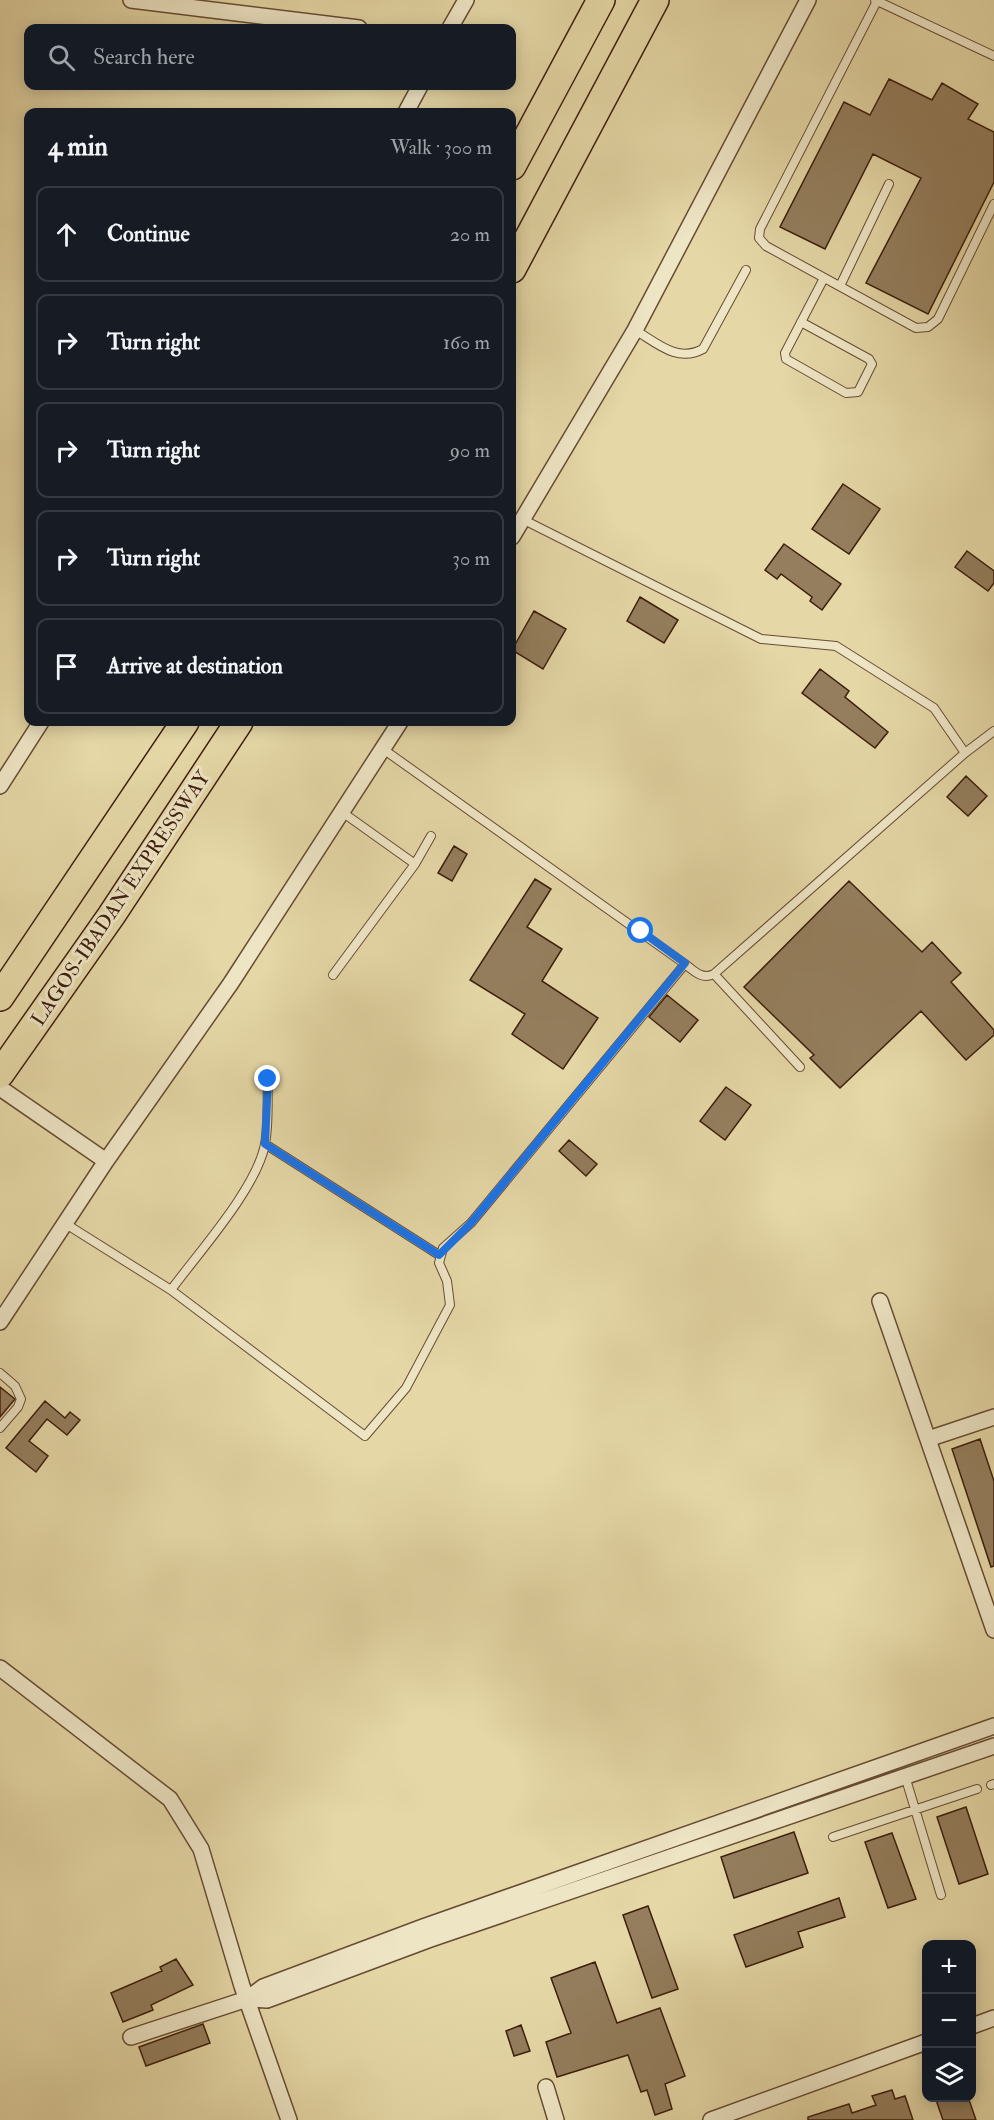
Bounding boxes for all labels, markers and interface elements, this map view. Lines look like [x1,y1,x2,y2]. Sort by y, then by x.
search box [24,24,516,90]
icon: search [45,41,78,74]
text: Search here [93,43,195,71]
text: 4 min [48,131,108,163]
text: Walk · 300 m [390,135,492,160]
icon: ahead [50,218,83,251]
text: Continue [107,220,190,248]
text: 20 m [450,222,490,247]
icon: right [50,326,83,359]
text: Turn right [107,328,200,356]
text: 160 m [443,330,490,355]
icon: right [50,434,83,467]
text: Turn right [107,436,200,464]
text: 90 m [450,438,490,463]
icon: right [50,542,83,575]
text: Turn right [107,544,200,572]
text: 30 m [452,546,490,571]
icon: arrive [50,650,83,683]
text: Arrive at destination [107,652,283,680]
street label: LAGOS-IBADAN EXPRESSWAY [26,765,216,1031]
route start [627,917,653,943]
route end [254,1065,280,1091]
map controls [922,1940,976,2102]
button: + [922,1940,976,1994]
button: − [922,1994,976,2048]
button: layers [922,2048,976,2102]

